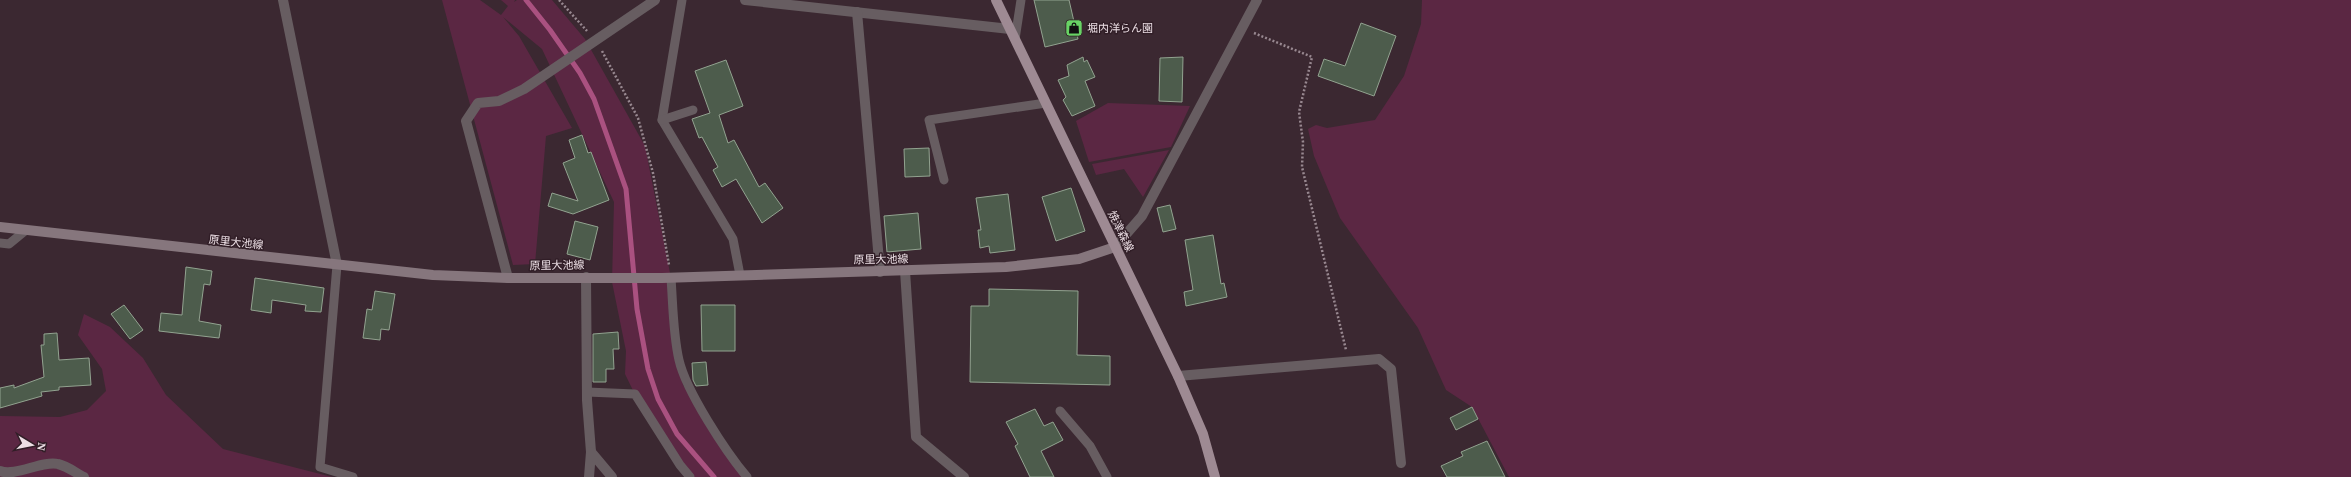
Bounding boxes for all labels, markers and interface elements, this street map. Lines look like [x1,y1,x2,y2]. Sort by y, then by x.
shop icon: 堀内洋らん園 [1064,18,1084,38]
place label: 堀内洋らん園 [1087,21,1153,36]
street label: 焼津森線 [1104,208,1137,254]
street label: 原里大池線 [208,232,264,253]
street label: 原里大池線 [853,252,909,267]
street label: 原里大池線 [529,258,585,273]
north arrow [12,425,52,465]
text: N [33,441,49,452]

